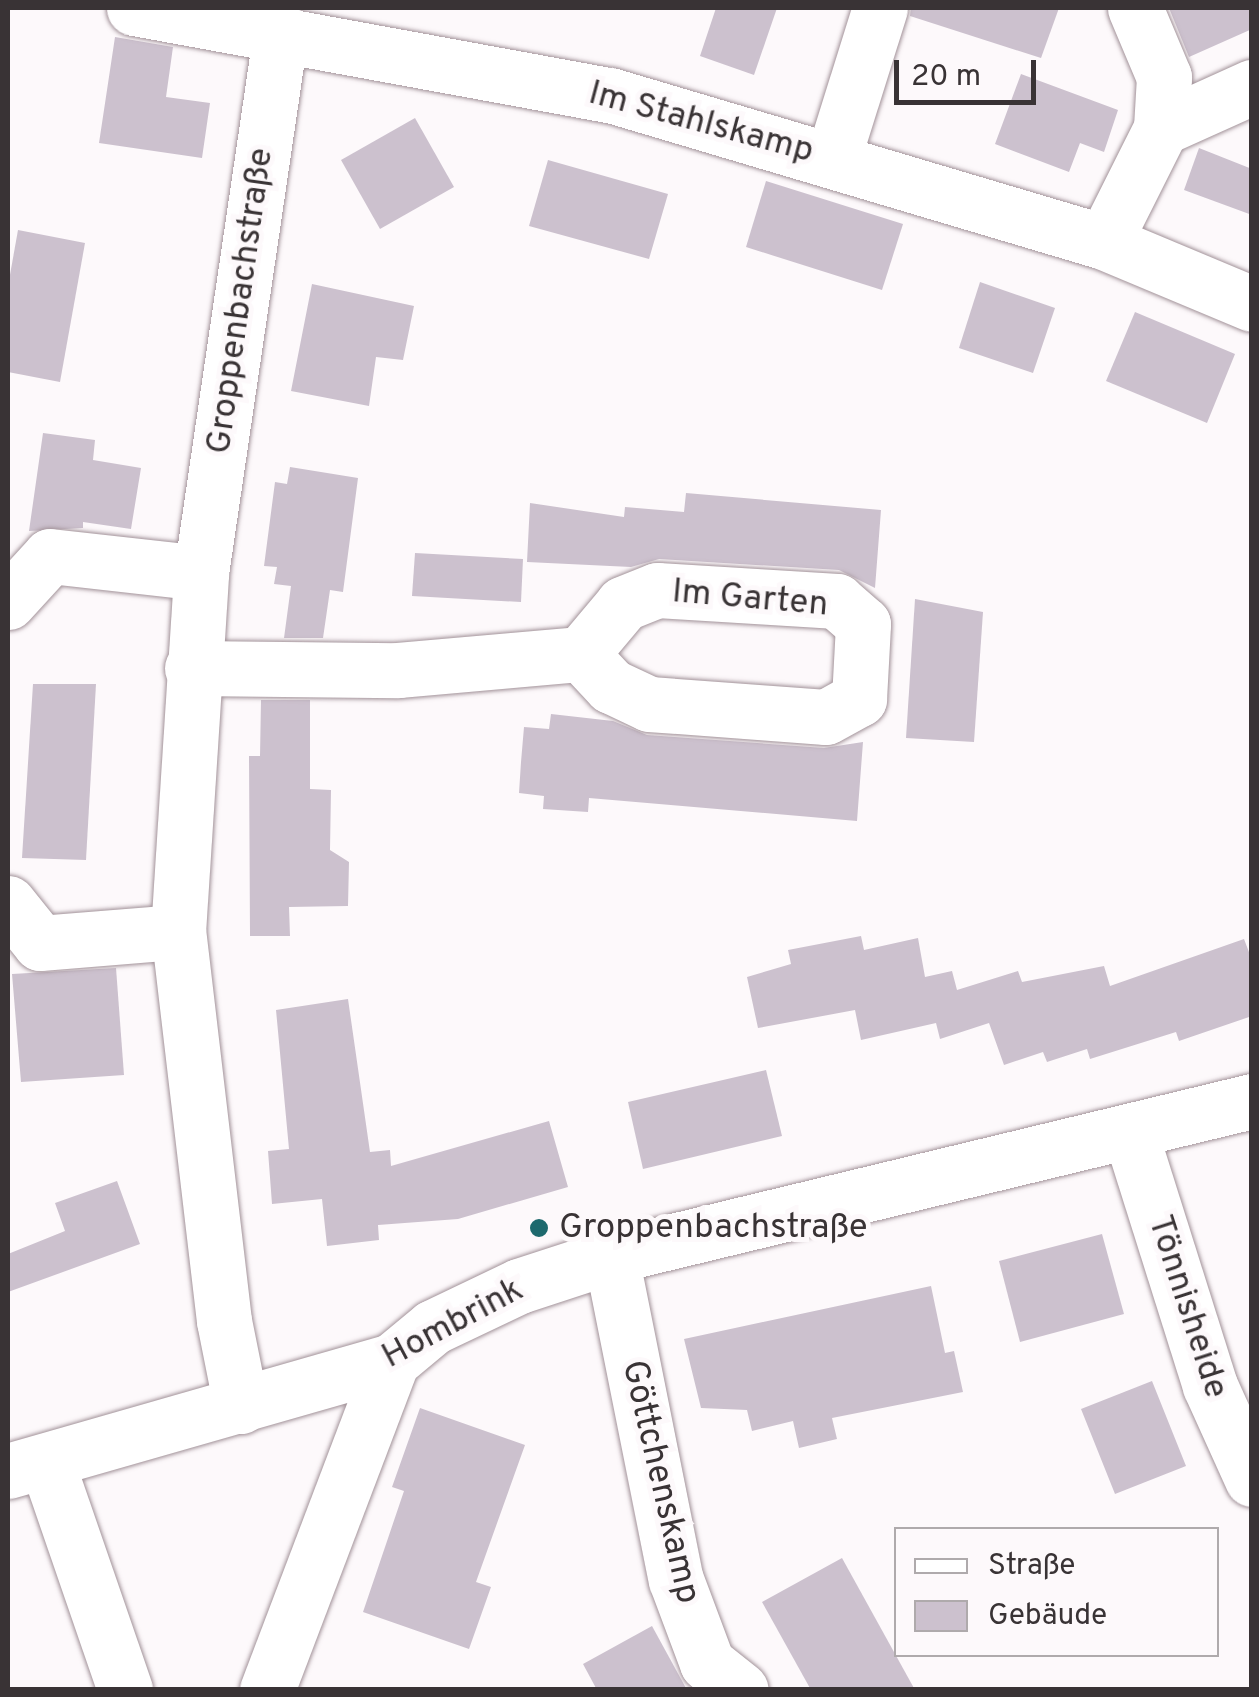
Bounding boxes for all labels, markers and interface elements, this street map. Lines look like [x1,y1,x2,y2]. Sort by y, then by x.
scale bar [899,40,1042,102]
text: 20 m [911,59,981,96]
street label: Im Stahlskamp [584,73,818,173]
street label: Groppenbachstraße [199,145,283,457]
street label: Im Garten [670,571,830,627]
place label: Groppenbachstraße [559,1207,868,1249]
street label: Tönnisheide [1138,1210,1236,1404]
marker: Groppenbachstraße [528,1217,550,1239]
street label: Hombrink [375,1269,531,1379]
street label: Göttchenskamp [612,1356,708,1608]
legend [894,1527,1219,1657]
text: Straße [988,1548,1075,1585]
text: Gebäude [988,1598,1107,1635]

